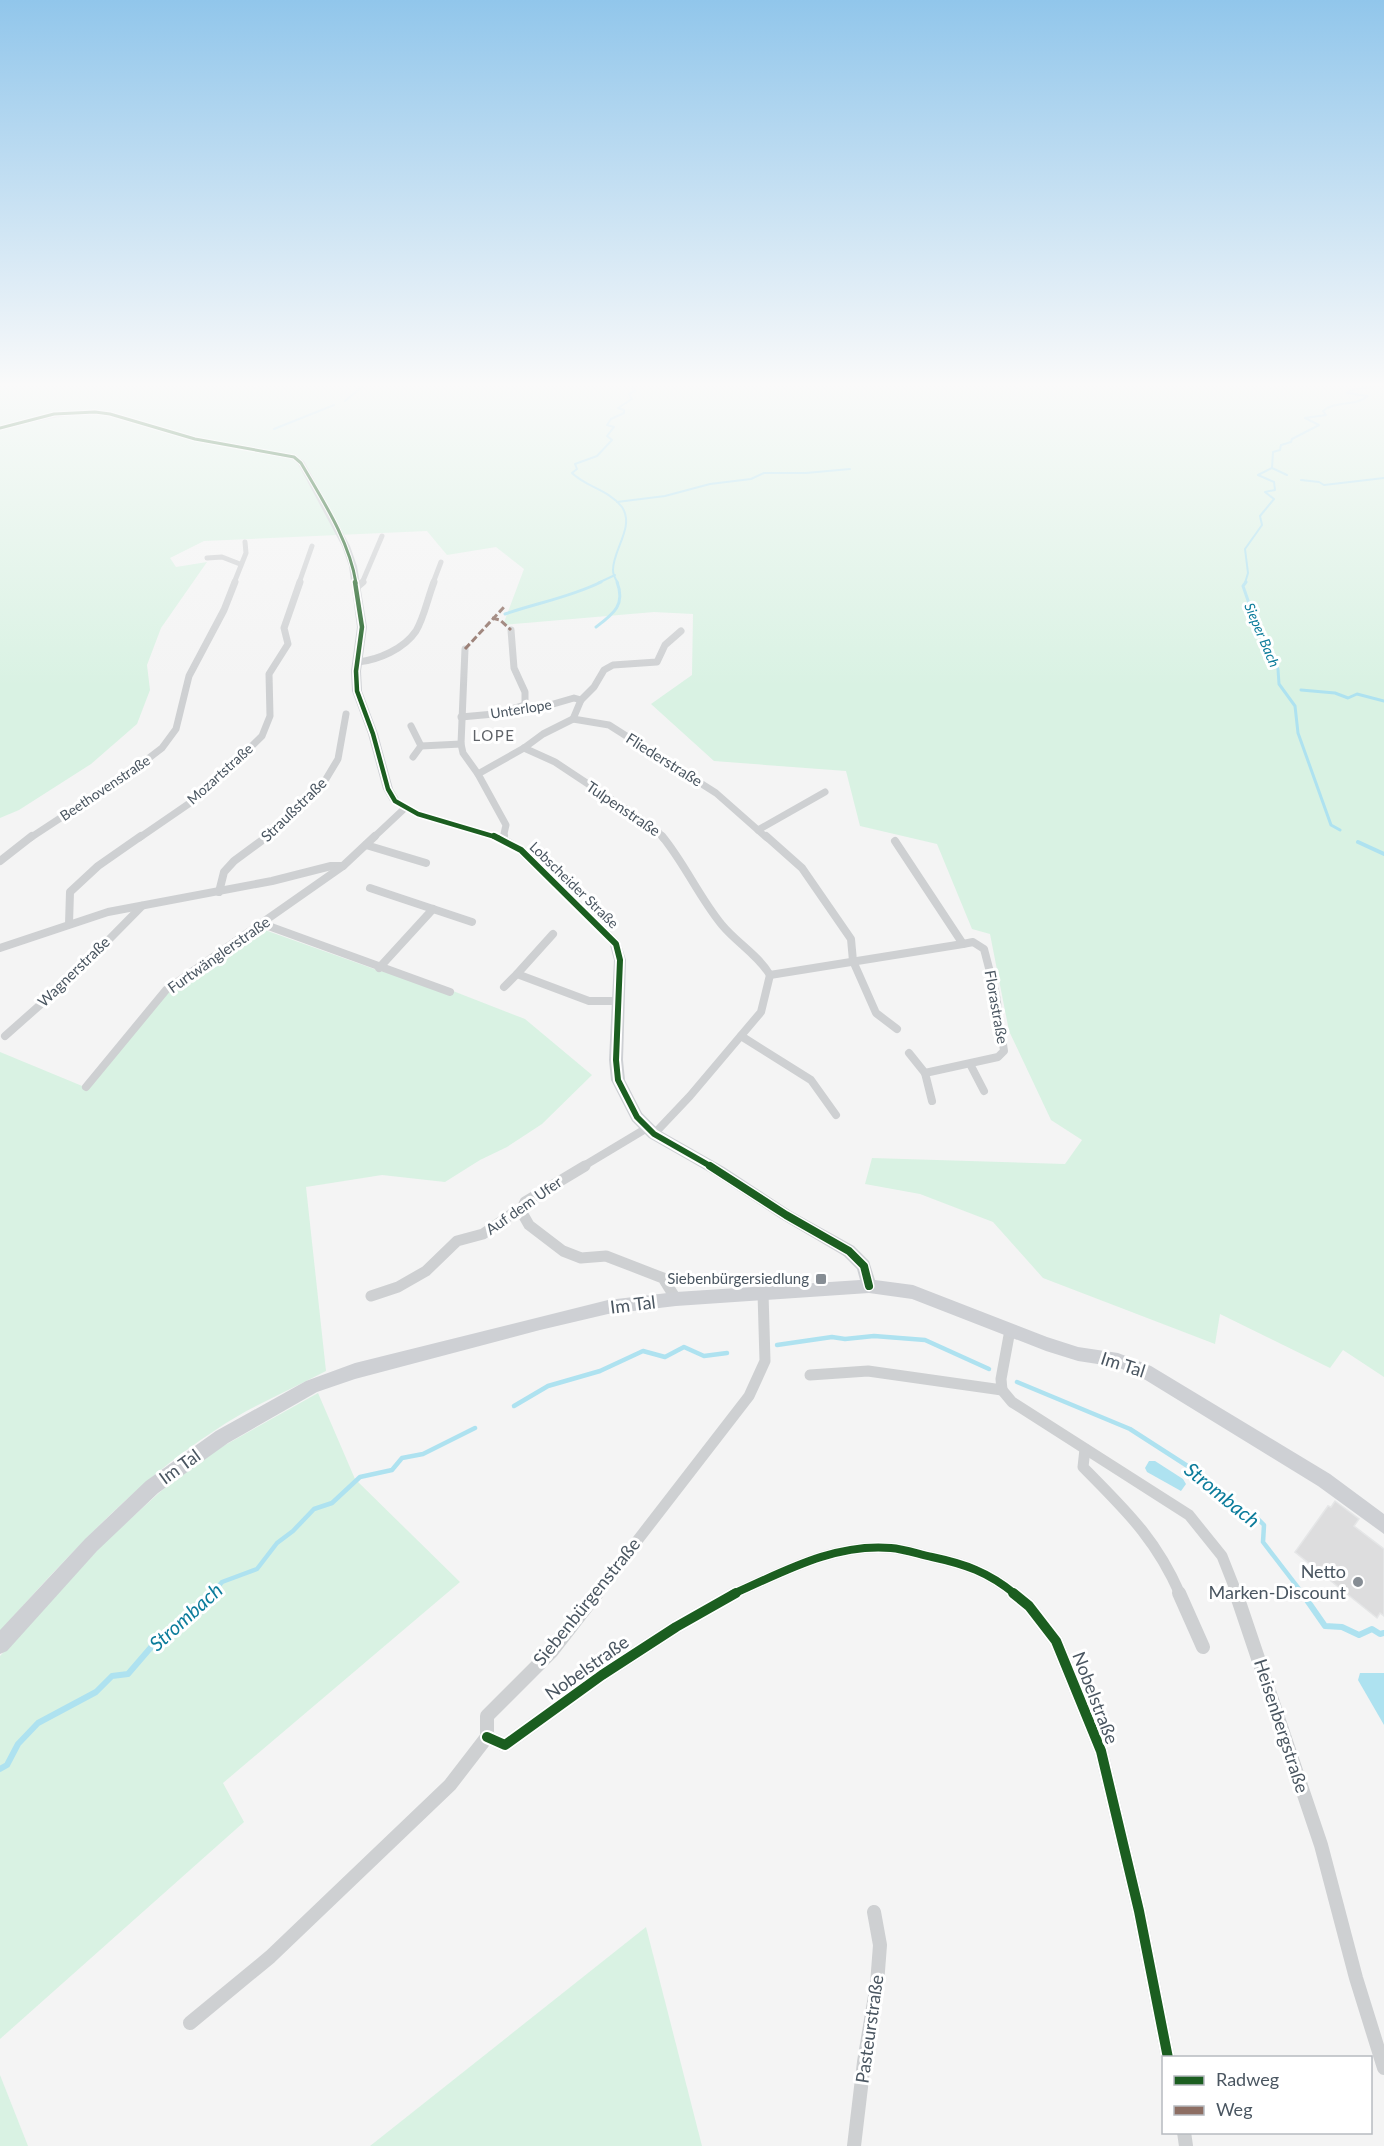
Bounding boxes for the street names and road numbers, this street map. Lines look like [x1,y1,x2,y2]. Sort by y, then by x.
street label: Unterlope [489,695,553,722]
street label: Fliederstraße [623,729,706,790]
street label: Mozartstraße [183,740,256,808]
street label: Beethovenstraße [56,751,153,824]
street label: Straußstraße [257,773,330,845]
street label: Tulpenstraße [583,777,664,839]
street label: Lobscheider Straße [526,838,622,931]
street label: Furtwänglerstraße [164,912,273,996]
street label: Wagnerstraße [34,932,113,1010]
street label: Florastraße [982,969,1012,1045]
street label: Auf dem Ufer [482,1172,565,1238]
street label: Im Tal [609,1290,657,1318]
street label: Im Tal [1098,1347,1148,1382]
street label: Im Tal [155,1444,204,1488]
street label: Siebenbürgenstraße [528,1533,644,1670]
street label: Nobelstraße [540,1630,632,1704]
street label: Nobelstraße [1068,1648,1124,1747]
street label: Heisenbergstraße [1250,1656,1314,1795]
street label: Pasteurstraße [851,1973,888,2084]

